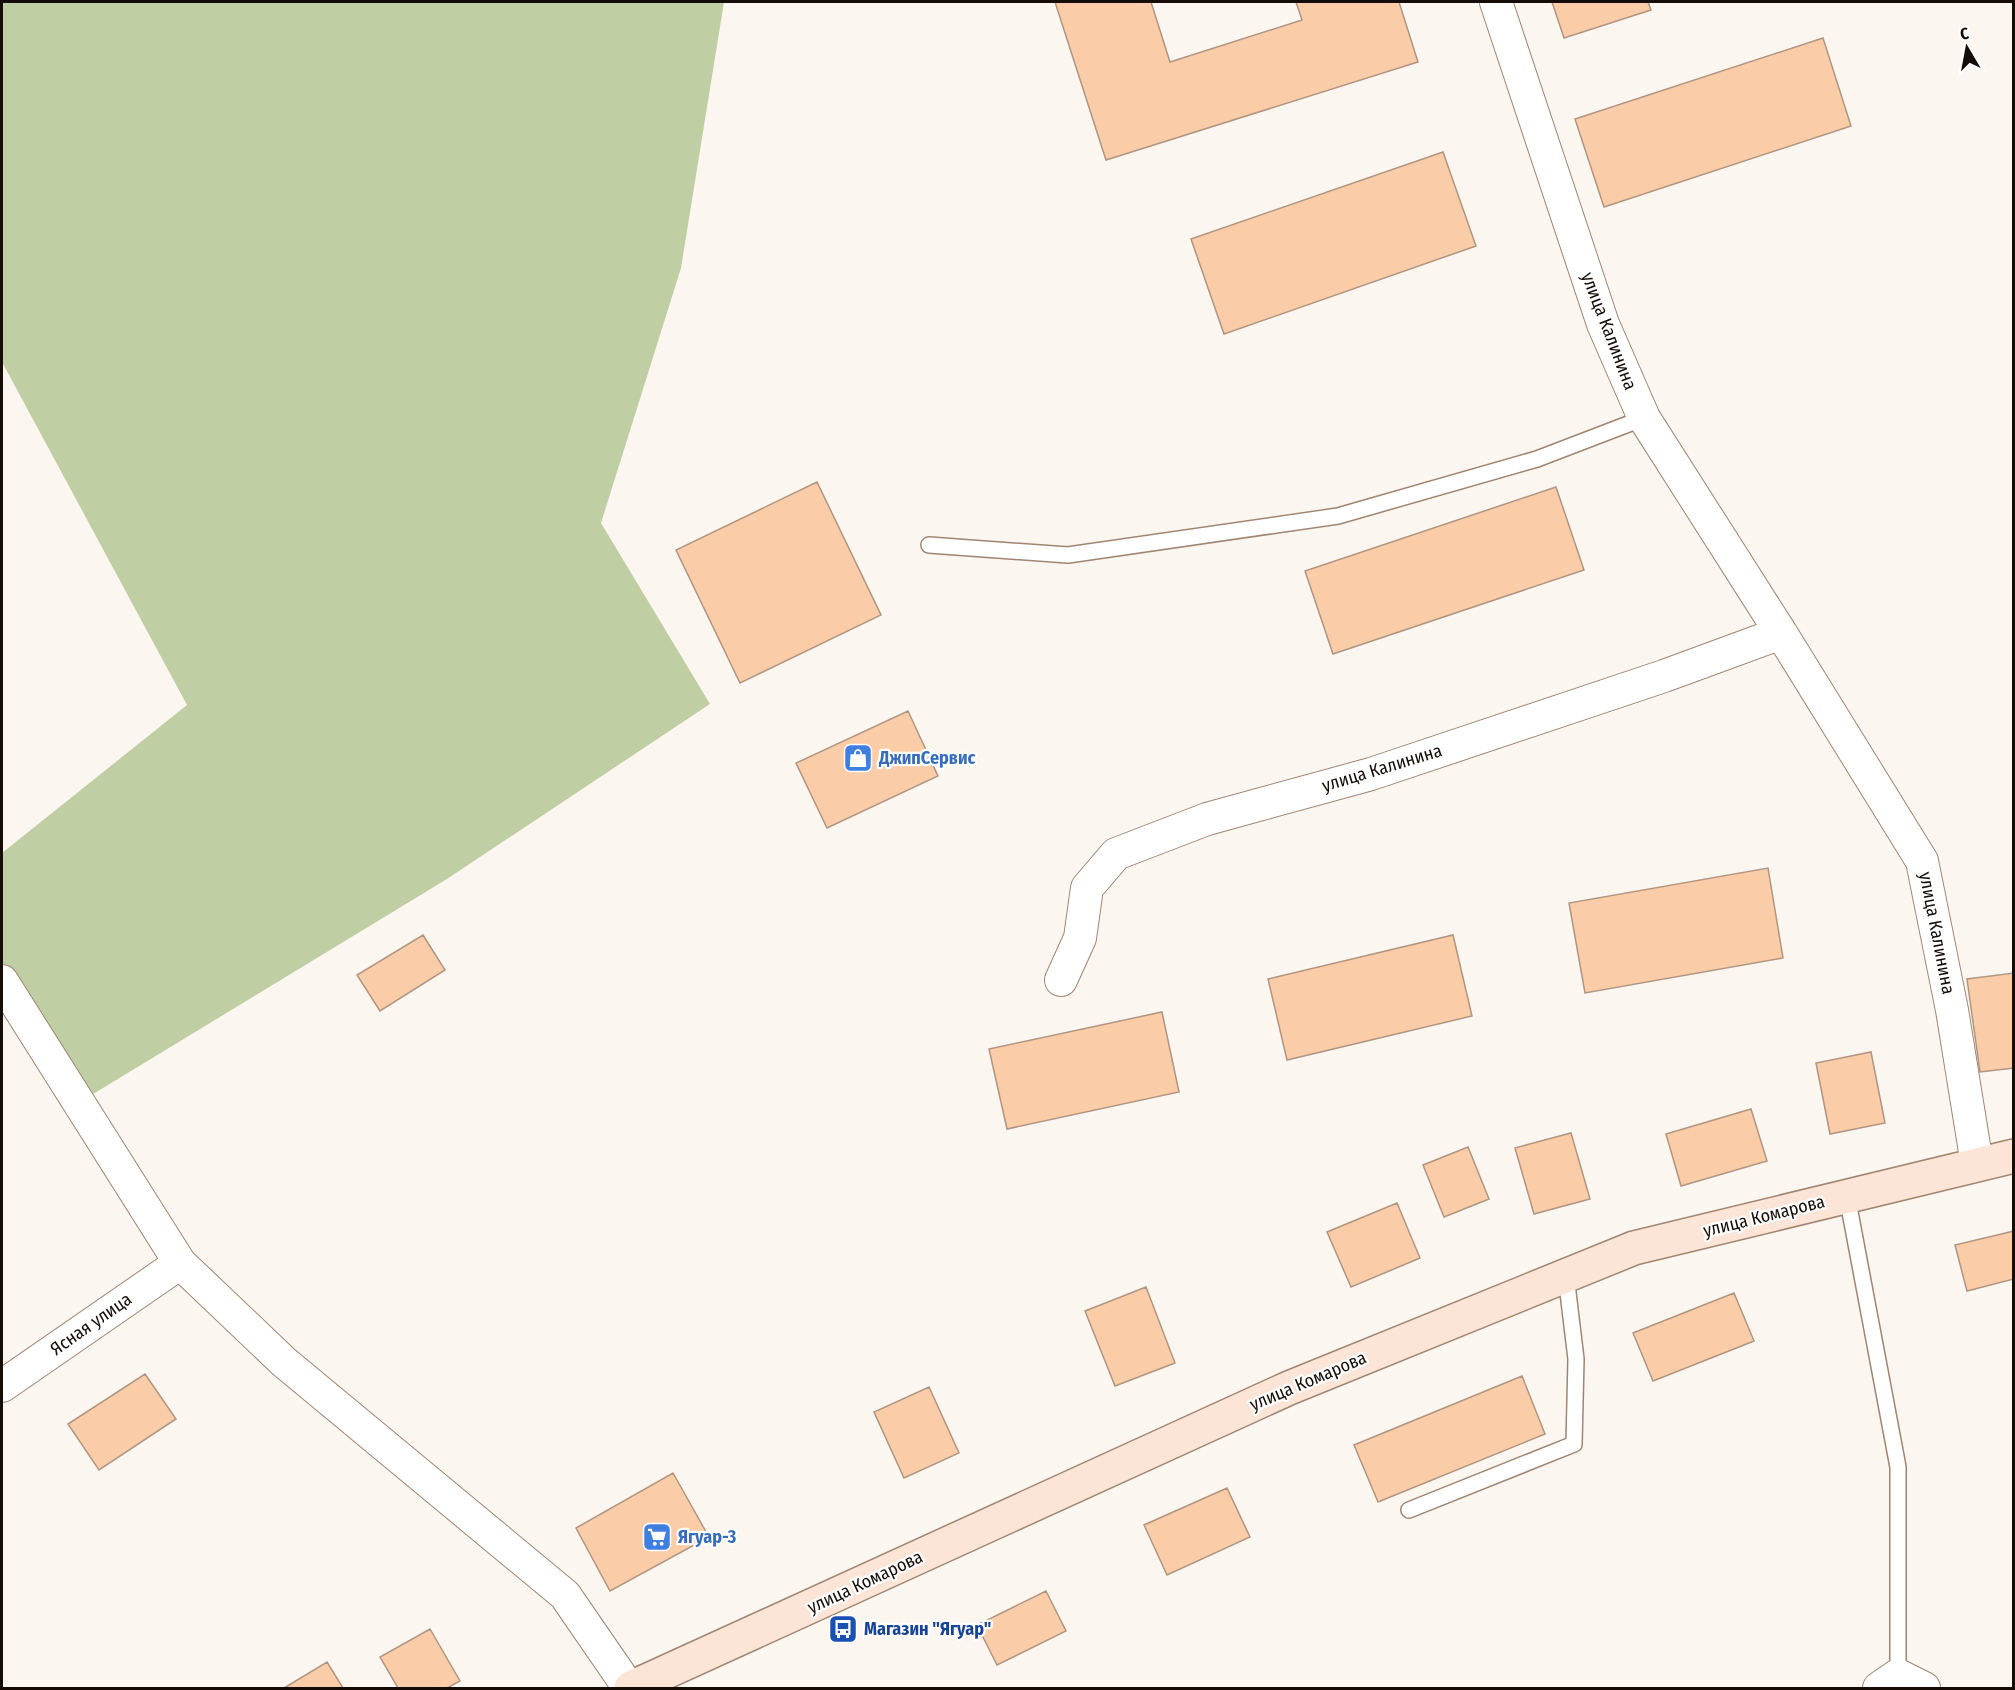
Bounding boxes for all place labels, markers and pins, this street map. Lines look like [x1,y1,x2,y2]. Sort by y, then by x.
shop icon: ДжипСервис [842,742,874,774]
place label: ДжипСервис [878,747,976,769]
supermarket icon: Ягуар-3 [641,1521,673,1553]
place label: Ягуар-3 [678,1526,737,1548]
bus stop icon: Магазин "Ягуар" [827,1613,859,1645]
place label: Магазин "Ягуар" [864,1618,992,1640]

